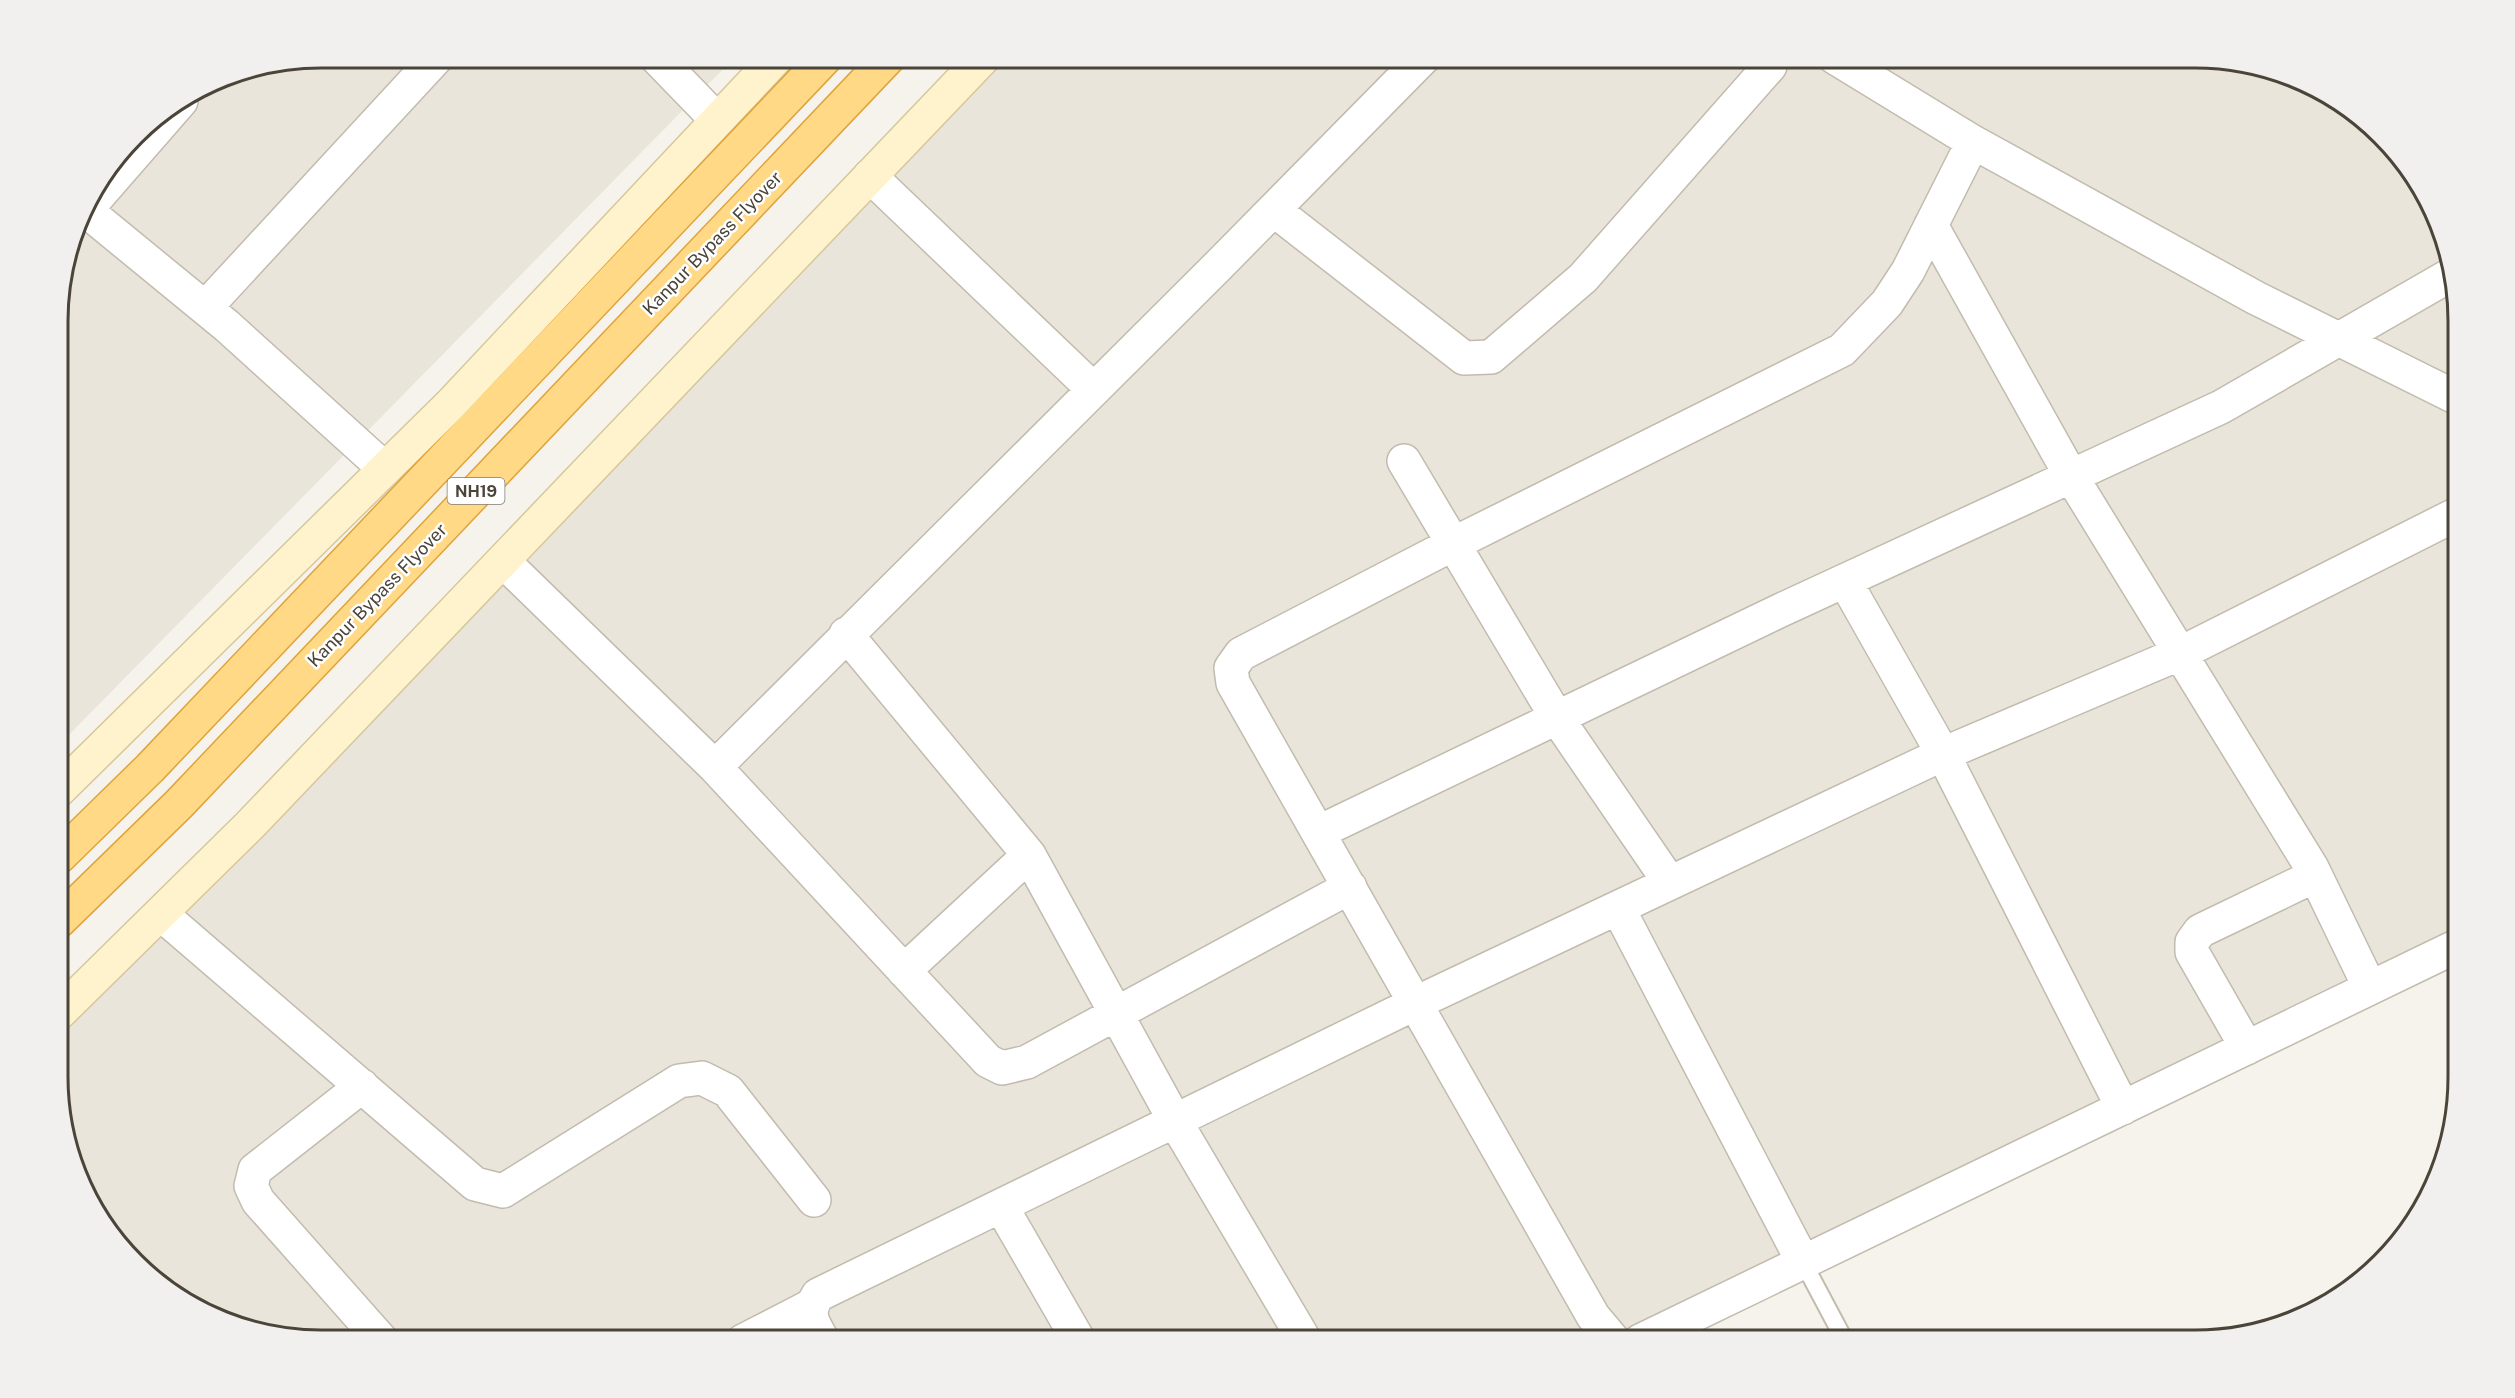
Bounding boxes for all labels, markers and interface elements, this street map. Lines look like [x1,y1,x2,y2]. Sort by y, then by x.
street label: Kanpur Bypass Flyover [638,167,786,319]
road number: NH19 [448,478,504,504]
street label: Kanpur Bypass Flyover [303,519,451,671]

